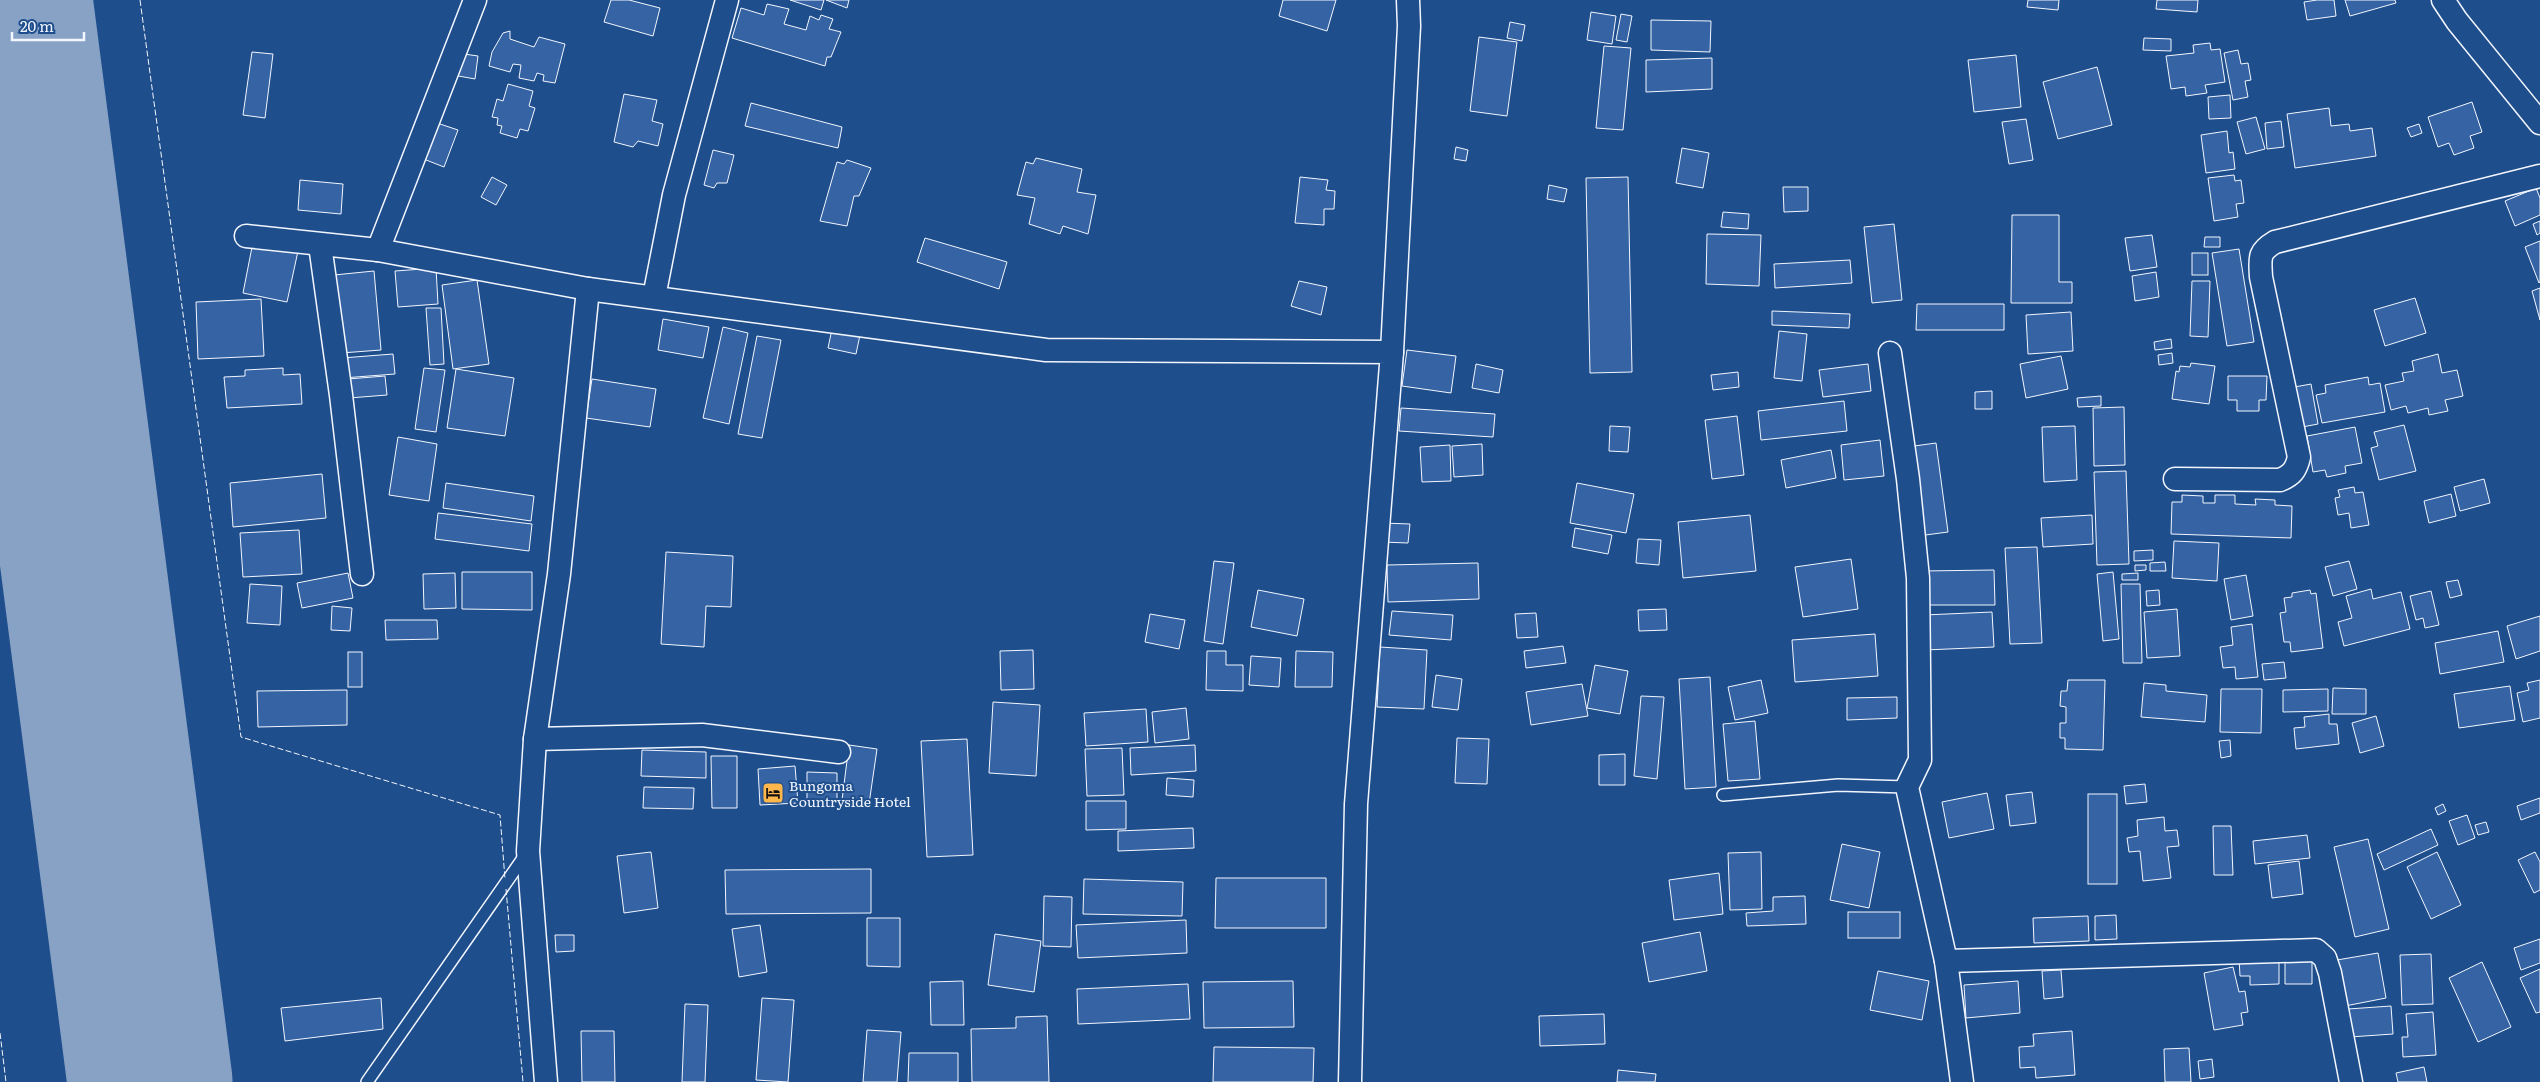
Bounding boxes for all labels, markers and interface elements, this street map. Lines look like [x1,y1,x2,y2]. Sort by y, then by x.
scale bar [12,10,85,42]
text: 20 m [20,14,54,37]
place label: Bungoma Countryside Hotel [789,775,911,811]
hotel icon: Bungoma Countryside Hotel [761,781,785,805]

